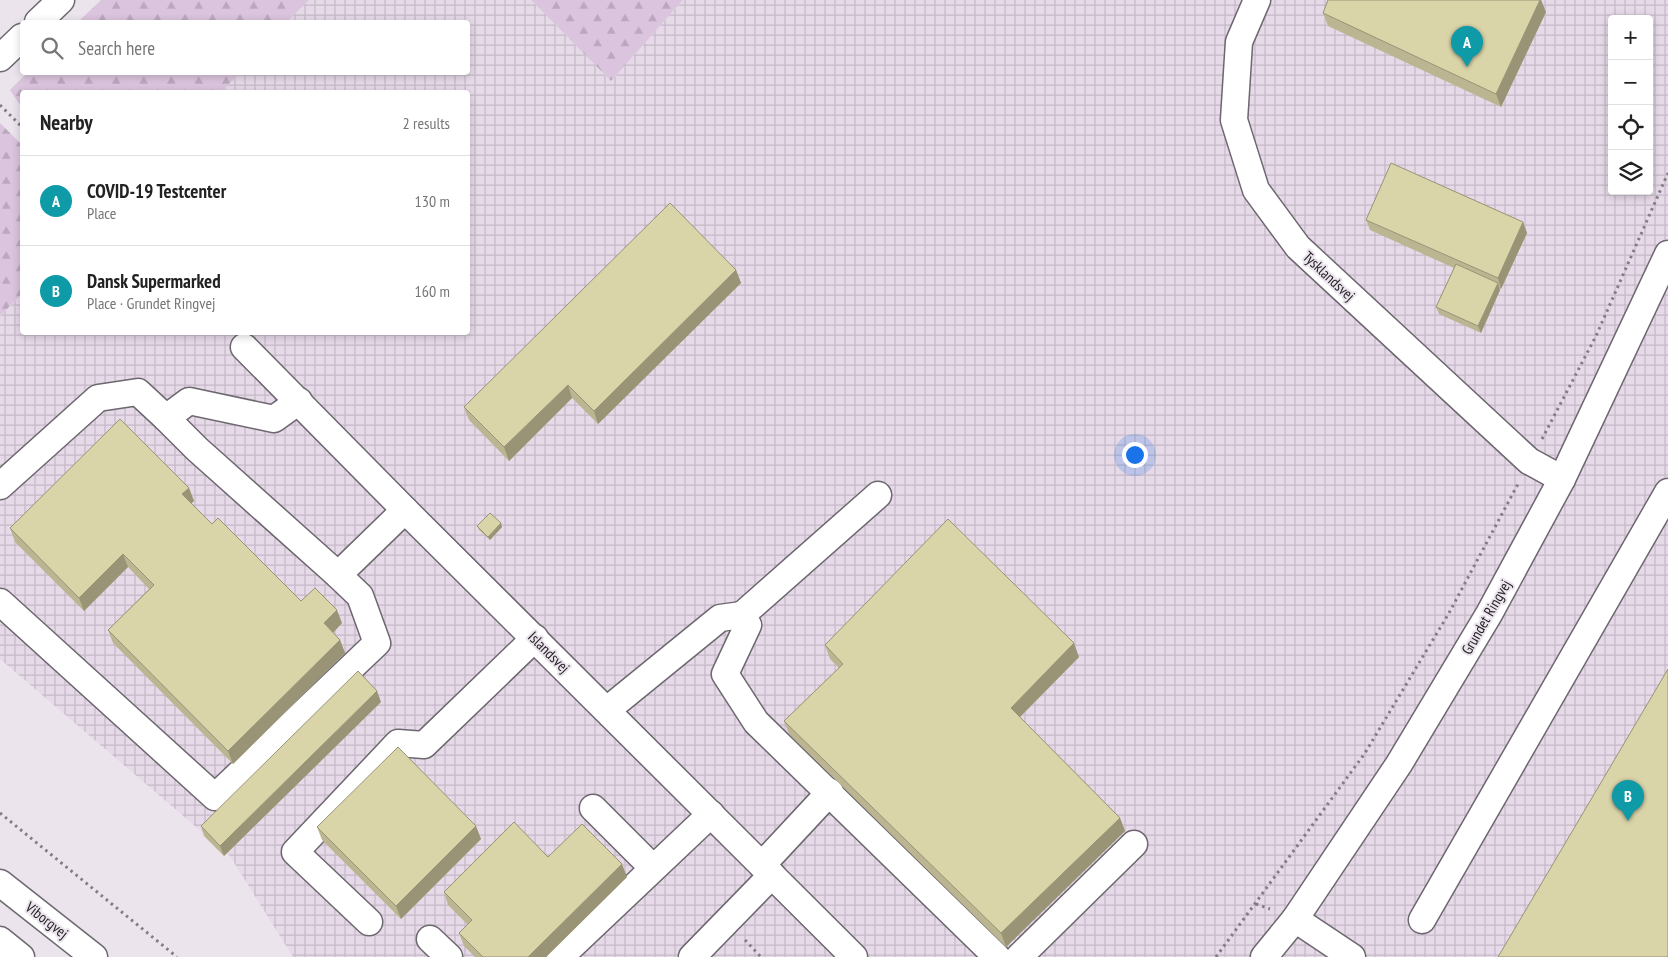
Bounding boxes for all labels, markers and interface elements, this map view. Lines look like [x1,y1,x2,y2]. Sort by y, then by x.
map controls [1608,15,1653,195]
button: + [1608,15,1653,60]
search box [20,20,470,75]
pin: A [1451,26,1483,67]
icon: search [38,34,66,62]
text: Search here [78,36,155,60]
button: − [1608,60,1653,105]
button: locate [1608,105,1653,150]
text: Nearby [40,109,93,136]
text: 2 results [403,113,450,133]
button: layers [1608,150,1653,195]
text: COVID-19 Testcenter [87,179,226,203]
text: A [52,191,60,211]
text: 130 m [415,191,450,211]
text: Place [87,203,116,223]
street label: Tysklandsvej [1299,247,1359,305]
text: Dansk Supermarked [87,269,221,293]
text: B [52,281,60,301]
text: 160 m [415,281,450,301]
text: Place · Grundet Ringvej [87,293,215,313]
your location [1122,442,1148,468]
street label: Grundet Ringvej [1457,576,1515,658]
street label: Islandsvej [524,627,574,677]
pin: B [1612,780,1644,821]
street label: Viborgvej [21,897,72,943]

